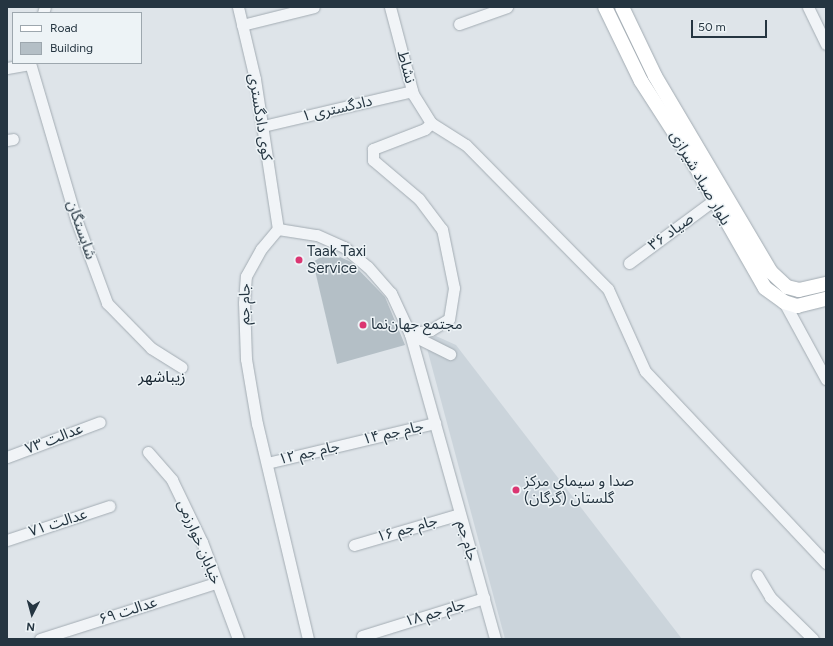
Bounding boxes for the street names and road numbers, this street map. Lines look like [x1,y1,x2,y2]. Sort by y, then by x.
street label: نشاط [393,49,419,85]
street label: کوی دادگستری [244,72,276,162]
street label: دادگستری ۱ [300,92,374,126]
street label: بلوار صیاد شیرازی [666,128,734,228]
street label: شایستگان [63,198,99,262]
street label: صیاد ۳۶ [645,210,697,254]
street label: جام جم [236,283,254,325]
street label: ۱۴ جام جم [361,417,425,449]
street label: عدالت ۷۳ [23,420,85,458]
street label: ۱۲ جام جم [277,437,341,469]
street label: خیابان خوارزمی [173,497,225,587]
street label: عدالت ۷۱ [27,505,89,541]
street label: ۱۶ جام جم [375,512,439,546]
street label: جام جم [453,519,481,563]
street label: عدالت ۶۹ [97,593,159,629]
street label: ۱۸ جام جم [403,595,467,631]

